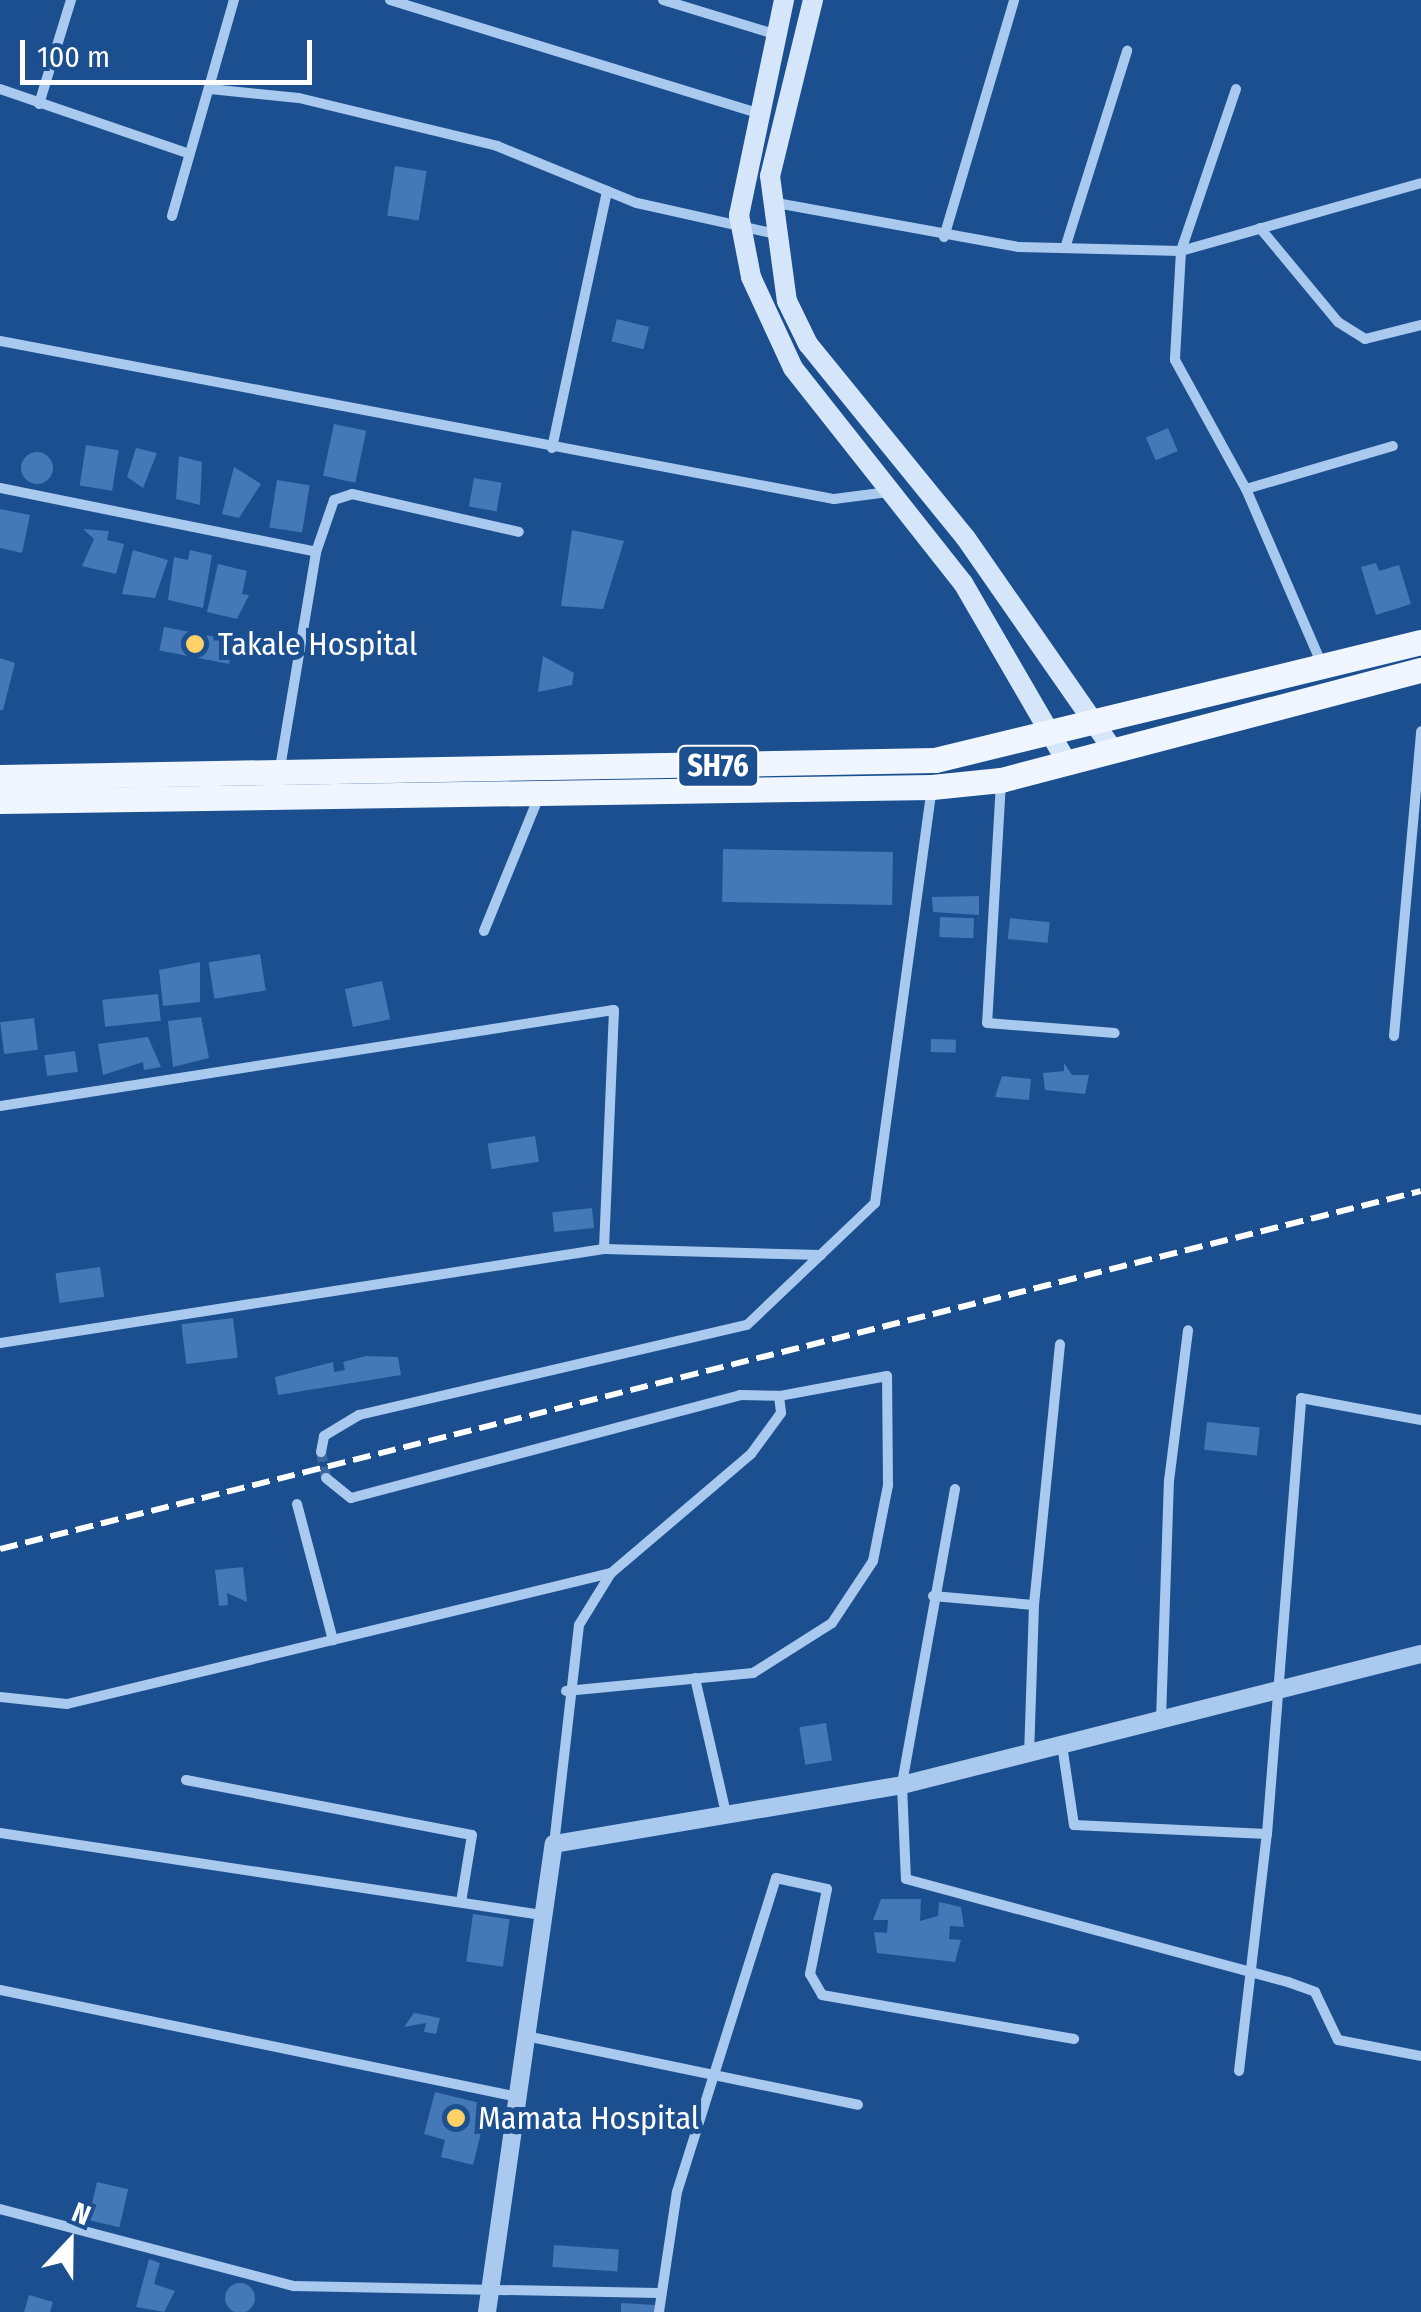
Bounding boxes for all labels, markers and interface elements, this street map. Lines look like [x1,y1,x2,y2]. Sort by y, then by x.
scale bar [25,20,318,82]
text: 100 m [37,39,110,75]
place label: Takale Hospital [218,625,417,663]
marker: Takale Hospital [182,631,208,657]
road number: SH76 [676,741,760,791]
place label: Mamata Hospital [478,2099,699,2137]
marker: Mamata Hospital [443,2105,469,2131]
north arrow [20,2192,120,2292]
text: N [67,2195,95,2232]

